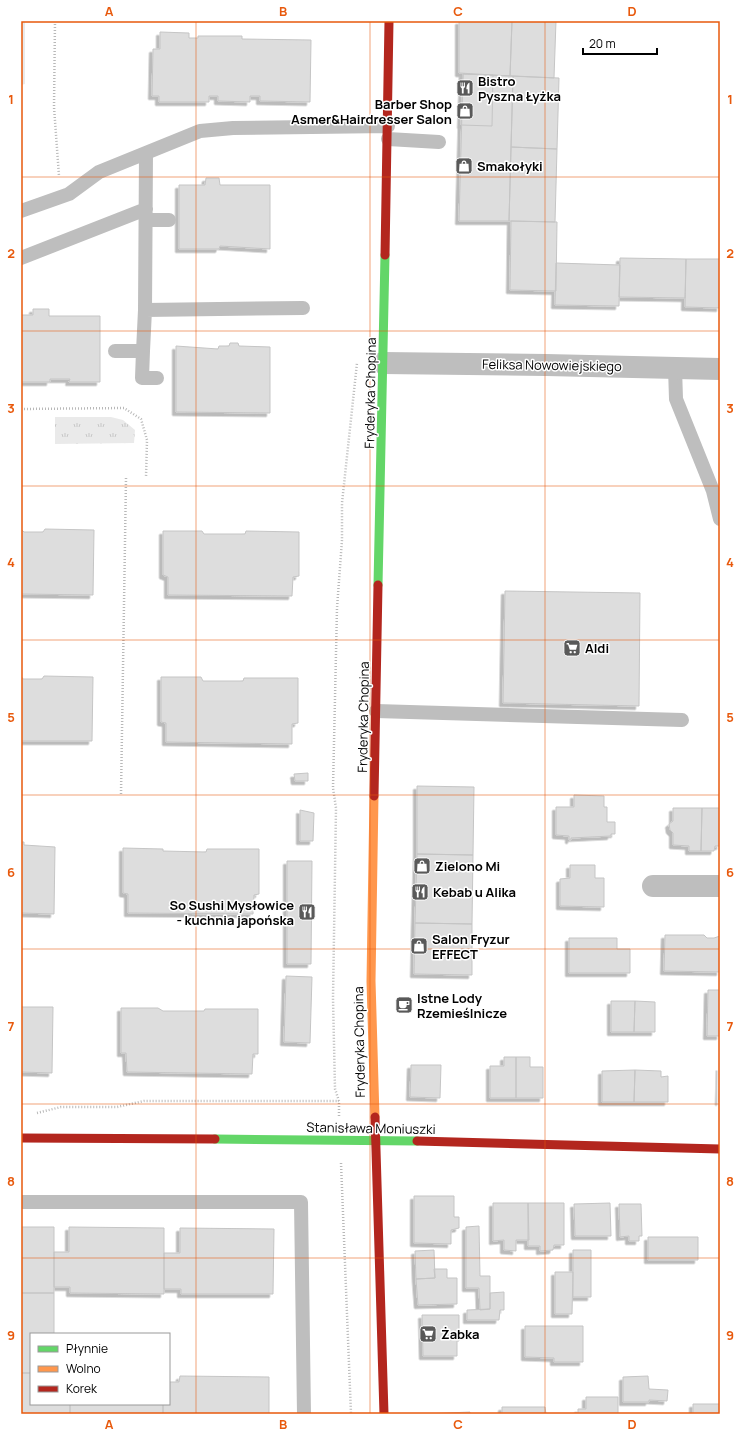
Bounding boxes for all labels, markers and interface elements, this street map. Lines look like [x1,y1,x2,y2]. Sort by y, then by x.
text: A [105,2,114,20]
text: B [279,2,287,20]
text: C [453,2,463,20]
text: D [627,2,637,20]
scale bar [583,30,657,56]
text: 20 m [589,35,616,52]
place label: Bistro Pyszna Łyżka [478,72,561,105]
restaurant icon: Bistro Pyszna Łyżka [455,78,475,98]
text: 1 [8,90,14,108]
text: 1 [727,90,733,108]
place label: Barber Shop Asmer&Hairdresser Salon [291,95,452,128]
shop icon: Barber Shop Asmer&Hairdresser Salon [455,101,475,121]
shop icon: Smakołyki [454,156,474,176]
place label: Smakołyki [477,157,543,175]
text: 2 [7,244,15,262]
text: 2 [726,244,734,262]
street label: Fryderyka Chopina [360,337,380,449]
street label: Feliksa Nowowiejskiego [482,355,622,375]
text: 3 [7,399,15,417]
text: 3 [726,399,734,417]
text: 4 [7,553,15,571]
text: 4 [726,553,734,571]
supermarket icon: Aldi [562,638,582,658]
place label: Aldi [585,639,609,657]
street label: Fryderyka Chopina [353,661,373,773]
text: 5 [7,708,15,726]
text: 5 [726,708,734,726]
shop icon: Zielono Mi [412,856,432,876]
place label: Zielono Mi [435,857,500,875]
text: 6 [7,863,15,881]
text: 6 [726,863,734,881]
restaurant icon: Kebab u Alika [410,882,430,902]
place label: Kebab u Alika [433,883,516,901]
place label: So Sushi Mysłowice - kuchnia japońska [169,896,294,929]
restaurant icon: So Sushi Mysłowice - kuchnia japońska [297,902,317,922]
place label: Salon Fryzur EFFECT [432,930,510,963]
shop icon: Salon Fryzur EFFECT [409,936,429,956]
street label: Fryderyka Chopina [349,986,369,1098]
place label: Istne Lody Rzemieślnicze [417,989,507,1022]
cafe icon: Istne Lody Rzemieślnicze [394,995,414,1015]
text: 7 [8,1017,15,1035]
text: 7 [727,1017,734,1035]
street label: Stanisława Moniuszki [306,1118,436,1138]
text: 8 [7,1172,15,1190]
text: 8 [726,1172,734,1190]
supermarket icon: Żabka [418,1324,438,1344]
place label: Żabka [441,1325,480,1343]
text: 9 [7,1326,15,1344]
text: 9 [726,1326,734,1344]
legend [30,1333,170,1405]
text: Płynnie [66,1340,108,1357]
text: Wolno [66,1360,101,1377]
text: Korek [66,1380,98,1397]
text: A [105,1415,114,1433]
text: B [279,1415,287,1433]
text: C [453,1415,463,1433]
text: D [627,1415,637,1433]

